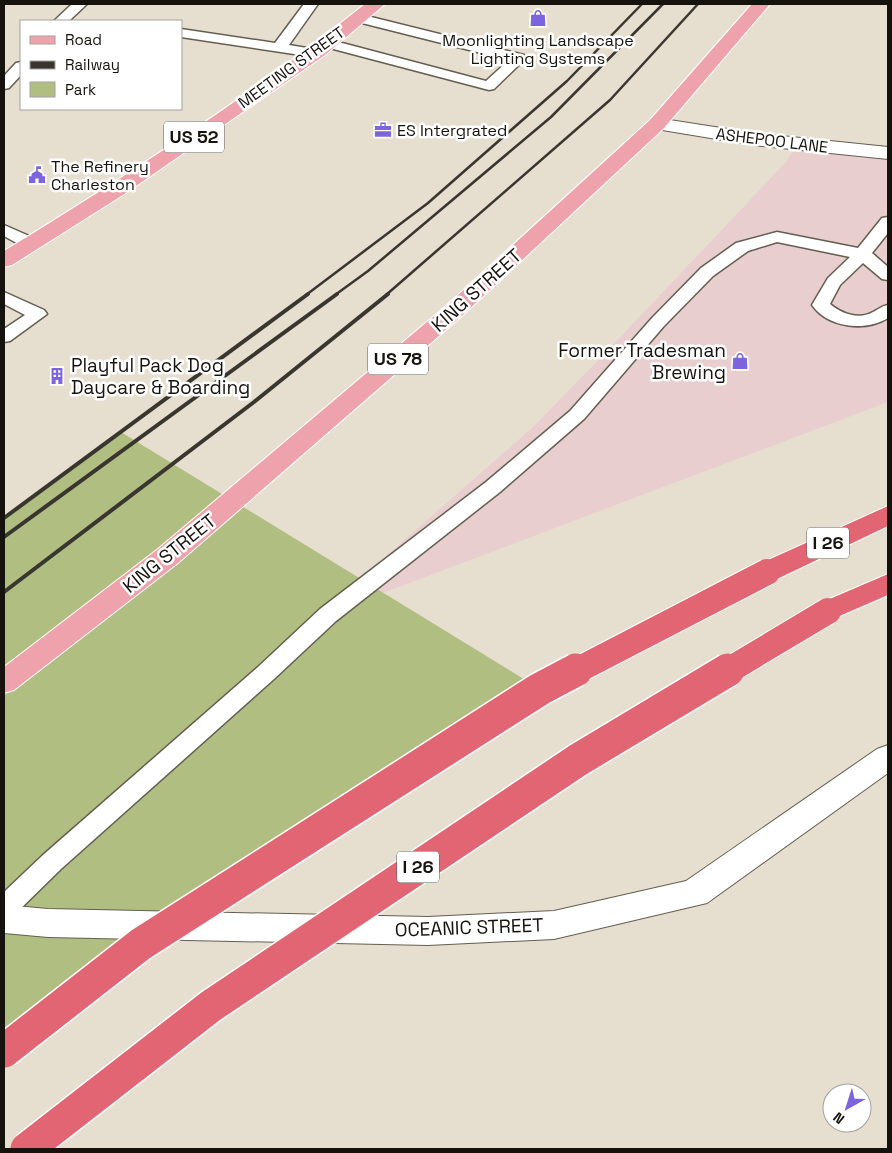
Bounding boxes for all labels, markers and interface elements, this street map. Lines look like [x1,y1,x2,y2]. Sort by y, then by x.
shop icon: Moonlighting Landscape Lighting Systems [528,8,548,28]
legend [20,20,182,110]
street label: MEETING STREET [234,22,349,113]
text: Road [65,30,102,49]
place label: Moonlighting Landscape Lighting Systems [442,30,634,69]
text: Railway [65,55,120,74]
text: Park [65,80,96,99]
office icon: ES Intergrated [373,120,393,140]
place label: ES Intergrated [397,120,507,141]
road number: US 52 [164,121,224,152]
street label: ASHEPOO LANE [715,123,829,158]
place label: The Refinery Charleston [51,156,149,195]
public building icon: The Refinery Charleston [27,165,47,185]
street label: KING STREET [426,243,527,337]
place label: Former Tradesman Brewing [558,338,726,385]
road number: US 78 [368,344,428,374]
shop icon: Former Tradesman Brewing [730,351,750,371]
place label: Playful Pack Dog Daycare & Boarding [71,353,250,400]
building icon: Playful Pack Dog Daycare & Boarding [47,366,67,386]
street label: KING STREET [118,508,221,599]
road number: I 26 [807,528,849,558]
road number: I 26 [397,852,439,882]
street label: OCEANIC STREET [394,912,544,943]
north arrow [822,1083,872,1133]
text: N [830,1108,848,1128]

